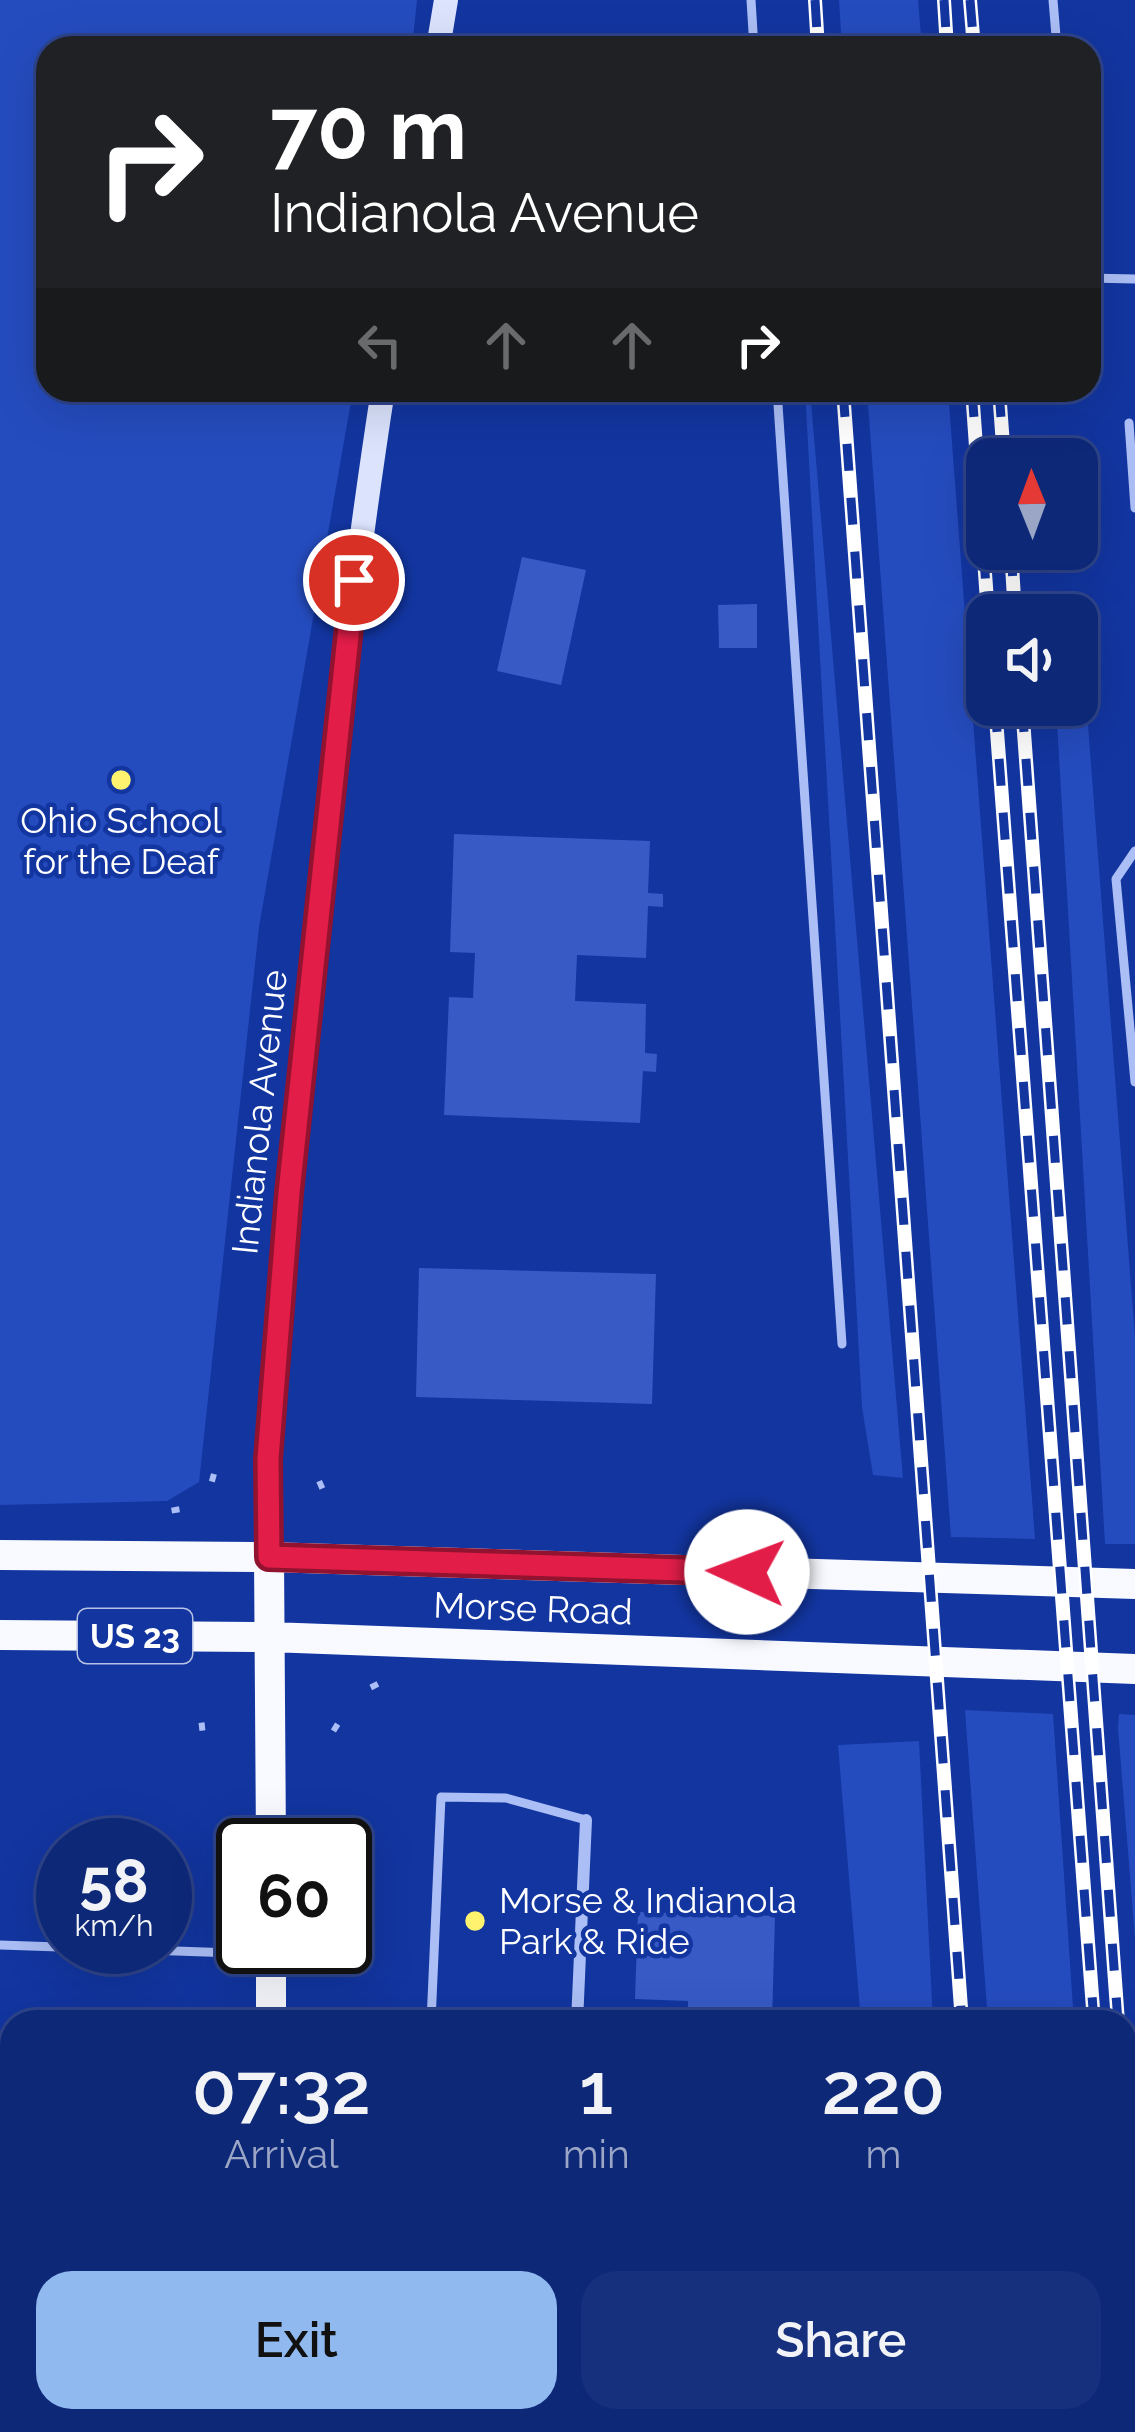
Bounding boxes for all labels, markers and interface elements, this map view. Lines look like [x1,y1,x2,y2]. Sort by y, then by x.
text: 70 m [270,80,467,179]
icon: right [72,84,228,240]
text: Indianola Avenue [270,181,699,245]
icon: left [347,312,413,378]
icon: ahead [473,312,539,378]
icon: ahead [599,312,665,378]
icon: right [725,312,791,378]
north arrow [966,438,1098,570]
map controls [966,438,1098,726]
pin [303,529,405,631]
icon: arrive [321,547,387,613]
button: sound [966,594,1098,726]
marker: Ohio School for the Deaf [108,767,134,793]
place label: Ohio School for the Deaf [20,799,222,882]
street label: Indianola Avenue [223,968,295,1256]
position arrow [684,1509,810,1635]
street label: Morse Road [433,1584,633,1632]
road number: US 23 [78,1609,192,1663]
speed limit sign: 60 [216,1818,372,1974]
text: 58 [79,1846,149,1916]
place label: Morse & Indianola Park & Ride [499,1879,797,1962]
text: km/h [74,1908,154,1943]
marker: Morse & Indianola Park & Ride [462,1908,488,1934]
text: 07:32 [192,2046,371,2131]
text: 1 [579,2046,613,2131]
text: 220 [822,2046,945,2131]
text: Arrival [224,2131,339,2177]
text: min [563,2131,630,2177]
text: m [865,2131,901,2177]
button: Exit [36,2271,557,2409]
button: Share [581,2271,1101,2409]

